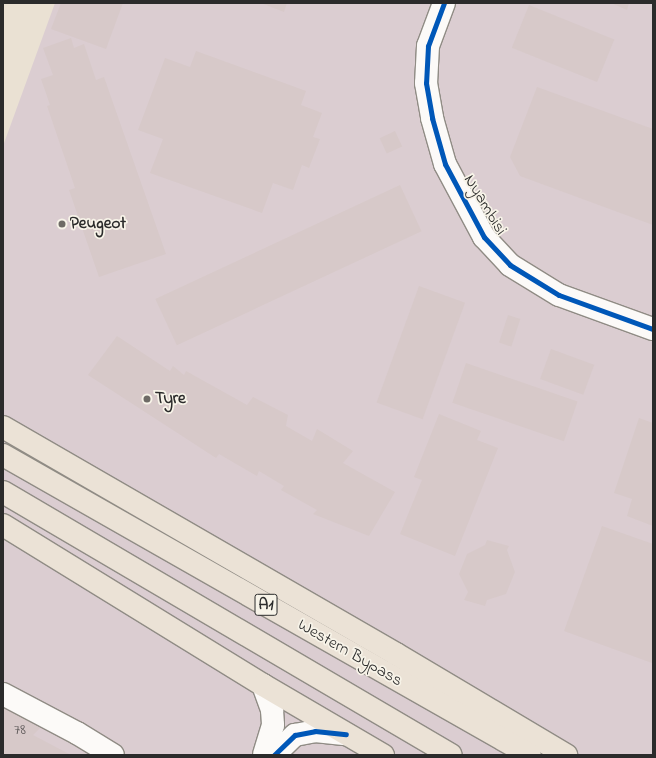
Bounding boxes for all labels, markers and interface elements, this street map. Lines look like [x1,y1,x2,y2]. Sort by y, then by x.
street label: Nyambisi [459,171,511,239]
place label: Peugeot [70,214,126,234]
marker: Peugeot [57,219,67,229]
place label: Tyre [155,389,186,409]
marker: Tyre [142,394,152,404]
road number: A1 [254,591,278,619]
street label: Western Bypass [294,615,406,691]
house number: 78 [14,722,26,740]

